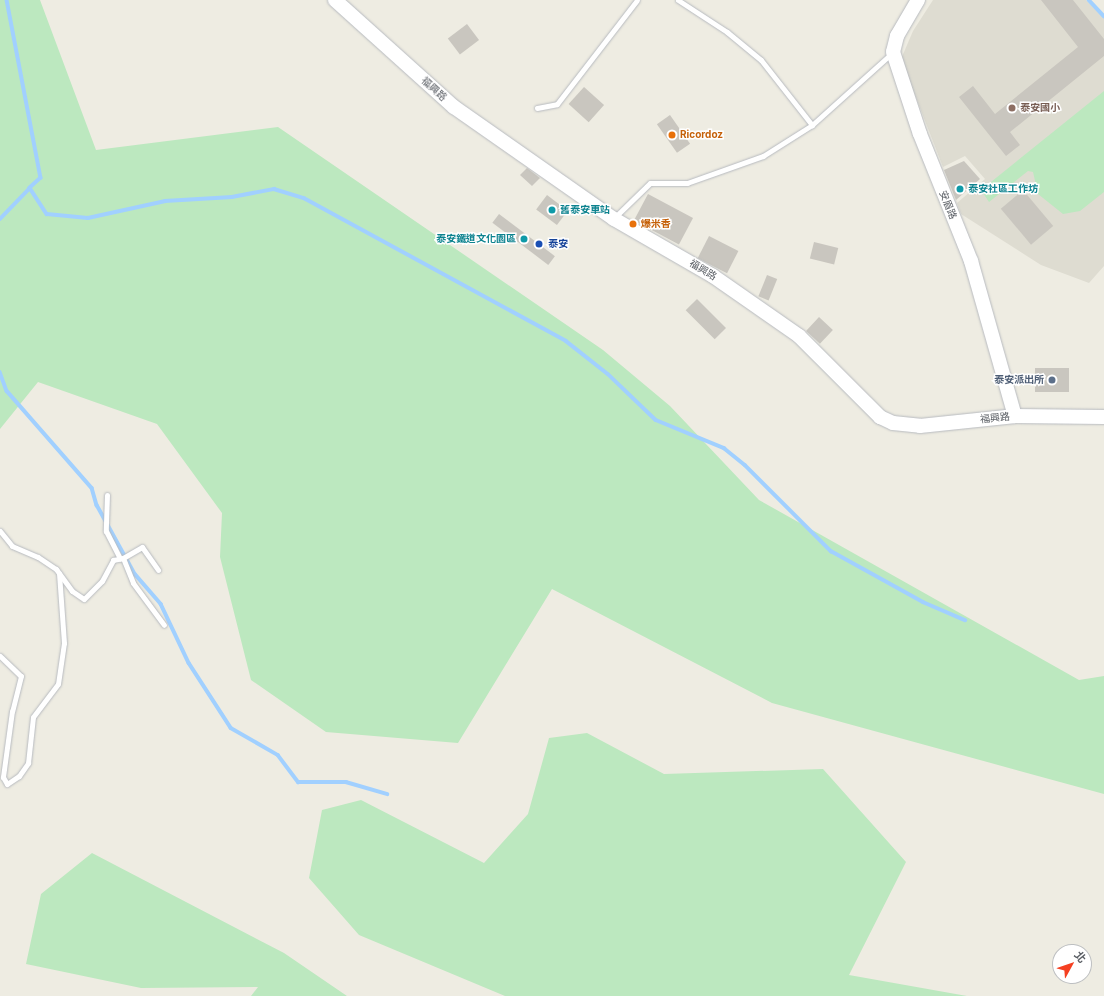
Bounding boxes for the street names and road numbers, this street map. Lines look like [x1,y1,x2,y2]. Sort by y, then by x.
street label: 福興路 [419,75,449,103]
street label: 安眉路 [937,189,959,221]
street label: 福興路 [687,257,719,283]
street label: 福興路 [979,410,1011,426]

